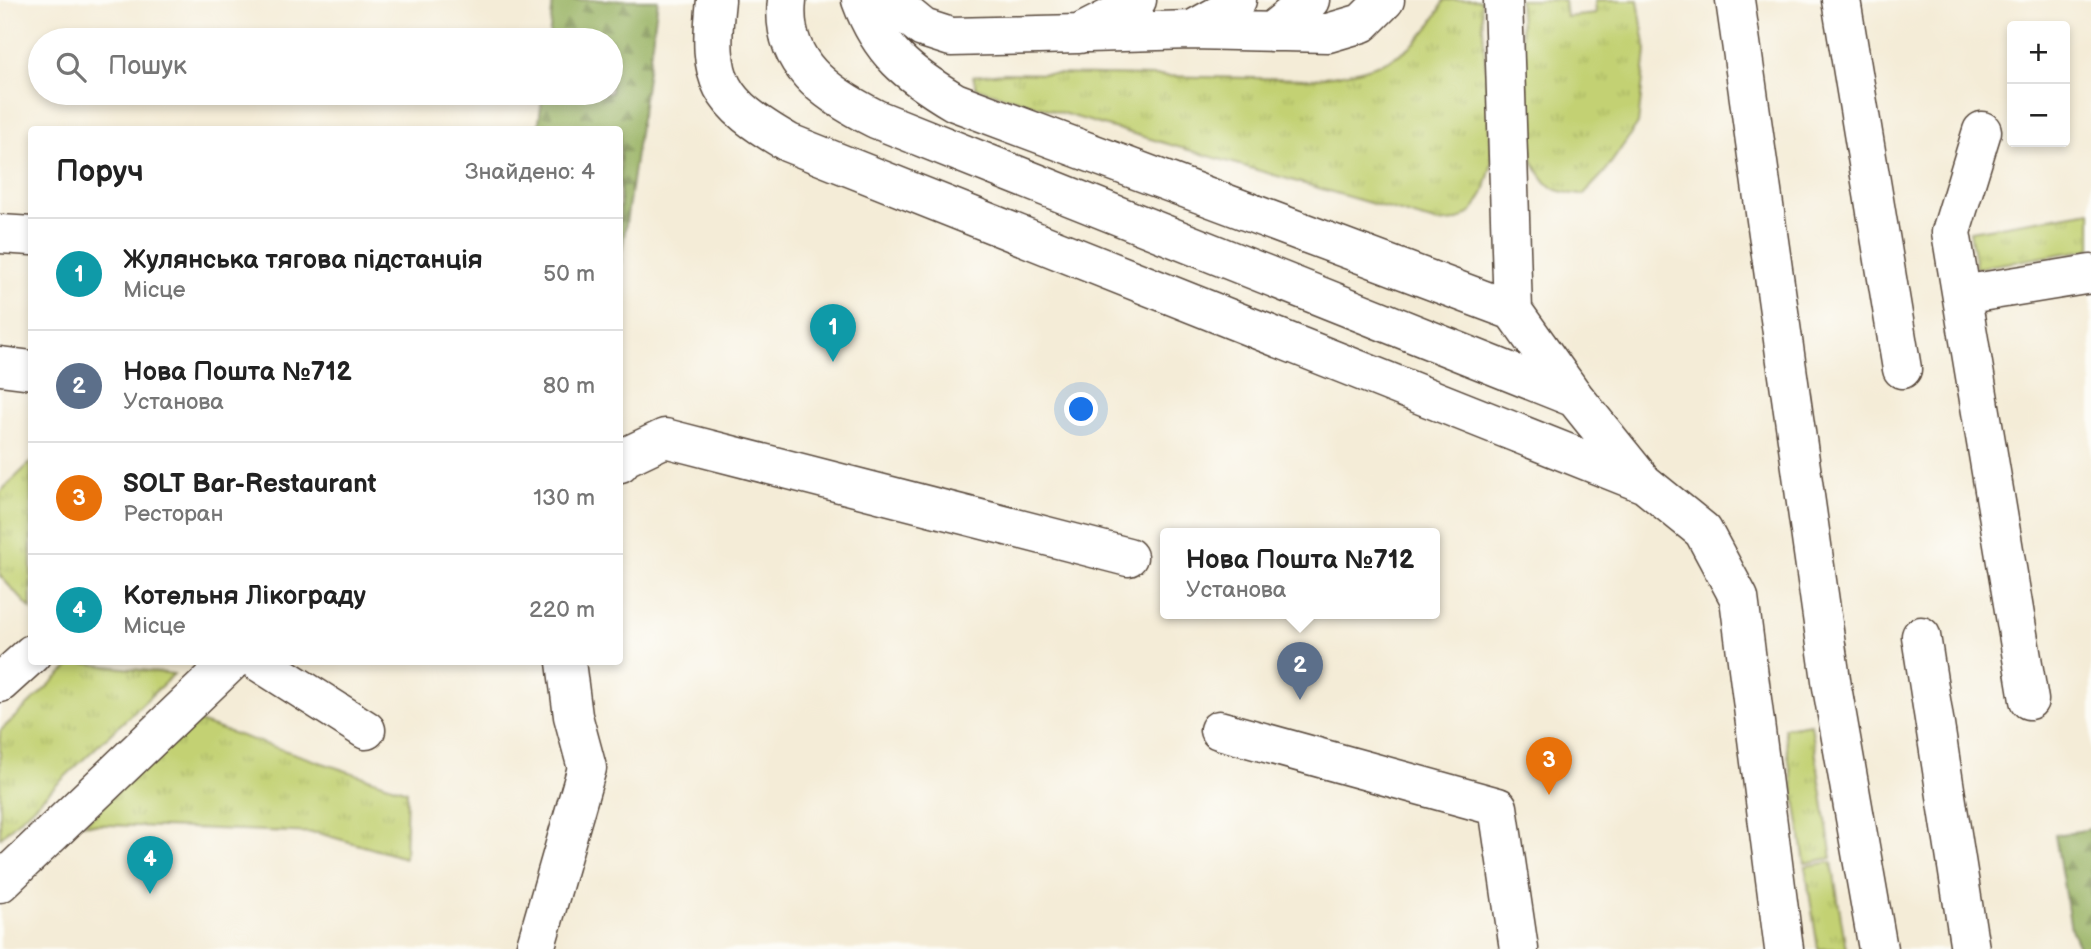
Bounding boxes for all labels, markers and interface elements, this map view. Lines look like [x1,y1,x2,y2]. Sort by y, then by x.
map controls [2007,21,2070,147]
button: + [2007,21,2070,84]
search box [28,28,623,105]
icon: search [52,48,90,86]
text: Пошук [108,51,187,82]
button: − [2007,84,2070,147]
text: Поруч [56,154,144,190]
text: Знайдено: 4 [465,158,595,186]
text: Жулянська тягова підстанція [123,245,483,276]
text: 1 [74,260,84,288]
text: 50 m [543,260,595,288]
text: Місце [123,276,186,304]
pin: 1 [810,304,856,362]
text: Нова Пошта №712 [123,357,352,388]
text: 2 [72,372,86,400]
text: 80 m [543,372,595,400]
text: Установа [123,388,224,416]
your location [1064,392,1098,426]
text: SOLT Bar-Restaurant [123,469,376,500]
text: 3 [72,484,86,512]
text: 130 m [533,484,595,512]
text: Ресторан [123,500,223,528]
popup [1160,528,1440,619]
text: Нова Пошта №712 [1186,545,1414,576]
text: Установа [1186,576,1286,604]
text: Котельня Лікограду [123,581,366,612]
text: 4 [72,596,86,624]
text: 220 m [529,596,595,624]
text: Місце [123,612,186,640]
pin: 2 [1277,642,1323,700]
pin: 3 [1526,737,1572,795]
pin: 4 [127,836,173,894]

